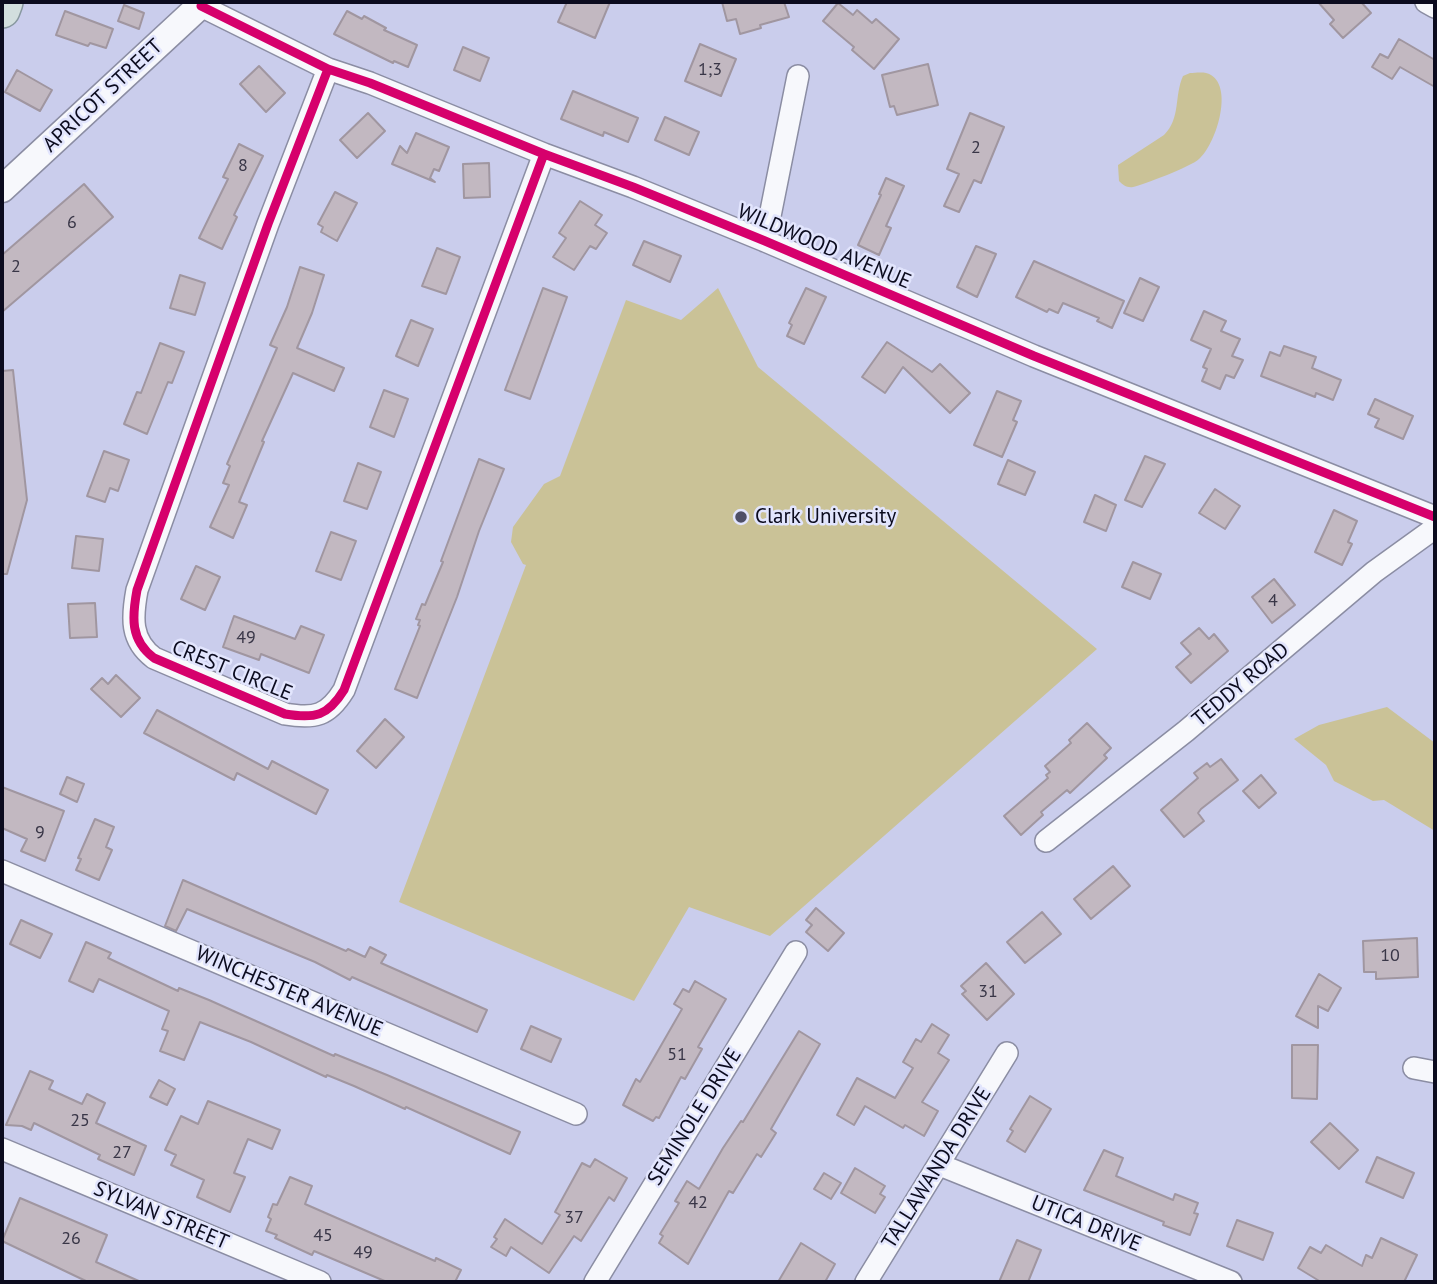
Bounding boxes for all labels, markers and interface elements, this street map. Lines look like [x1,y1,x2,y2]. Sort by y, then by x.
street label: APRICOT STREET [38,34,168,158]
house number: 1;3 [698,59,722,81]
house number: 2 [971,137,981,159]
house number: 8 [238,155,248,177]
street label: WILDWOOD AVENUE [733,199,915,295]
house number: 6 [67,212,77,234]
house number: 2 [11,256,21,278]
place label: Clark University [755,504,896,530]
marker: Clark University [733,509,749,525]
house number: 4 [1268,590,1278,612]
house number: 49 [236,627,256,649]
street label: CREST CIRCLE [168,635,296,707]
street label: TEDDY ROAD [1188,637,1294,733]
house number: 9 [35,822,45,844]
street label: WINCHESTER AVENUE [192,941,386,1043]
house number: 10 [1380,945,1400,967]
house number: 31 [978,981,998,1003]
street label: SEMINOLE DRIVE [643,1044,747,1190]
house number: 51 [667,1044,687,1066]
street label: TALLAWANDA DRIVE [877,1082,997,1254]
house number: 25 [70,1110,90,1132]
house number: 27 [112,1142,132,1164]
street label: SYLVAN STREET [90,1176,232,1256]
street label: UTICA DRIVE [1027,1191,1145,1257]
house number: 42 [688,1192,708,1214]
house number: 37 [564,1207,584,1229]
house number: 45 [313,1225,333,1247]
house number: 26 [61,1228,81,1250]
house number: 49 [353,1242,373,1264]

